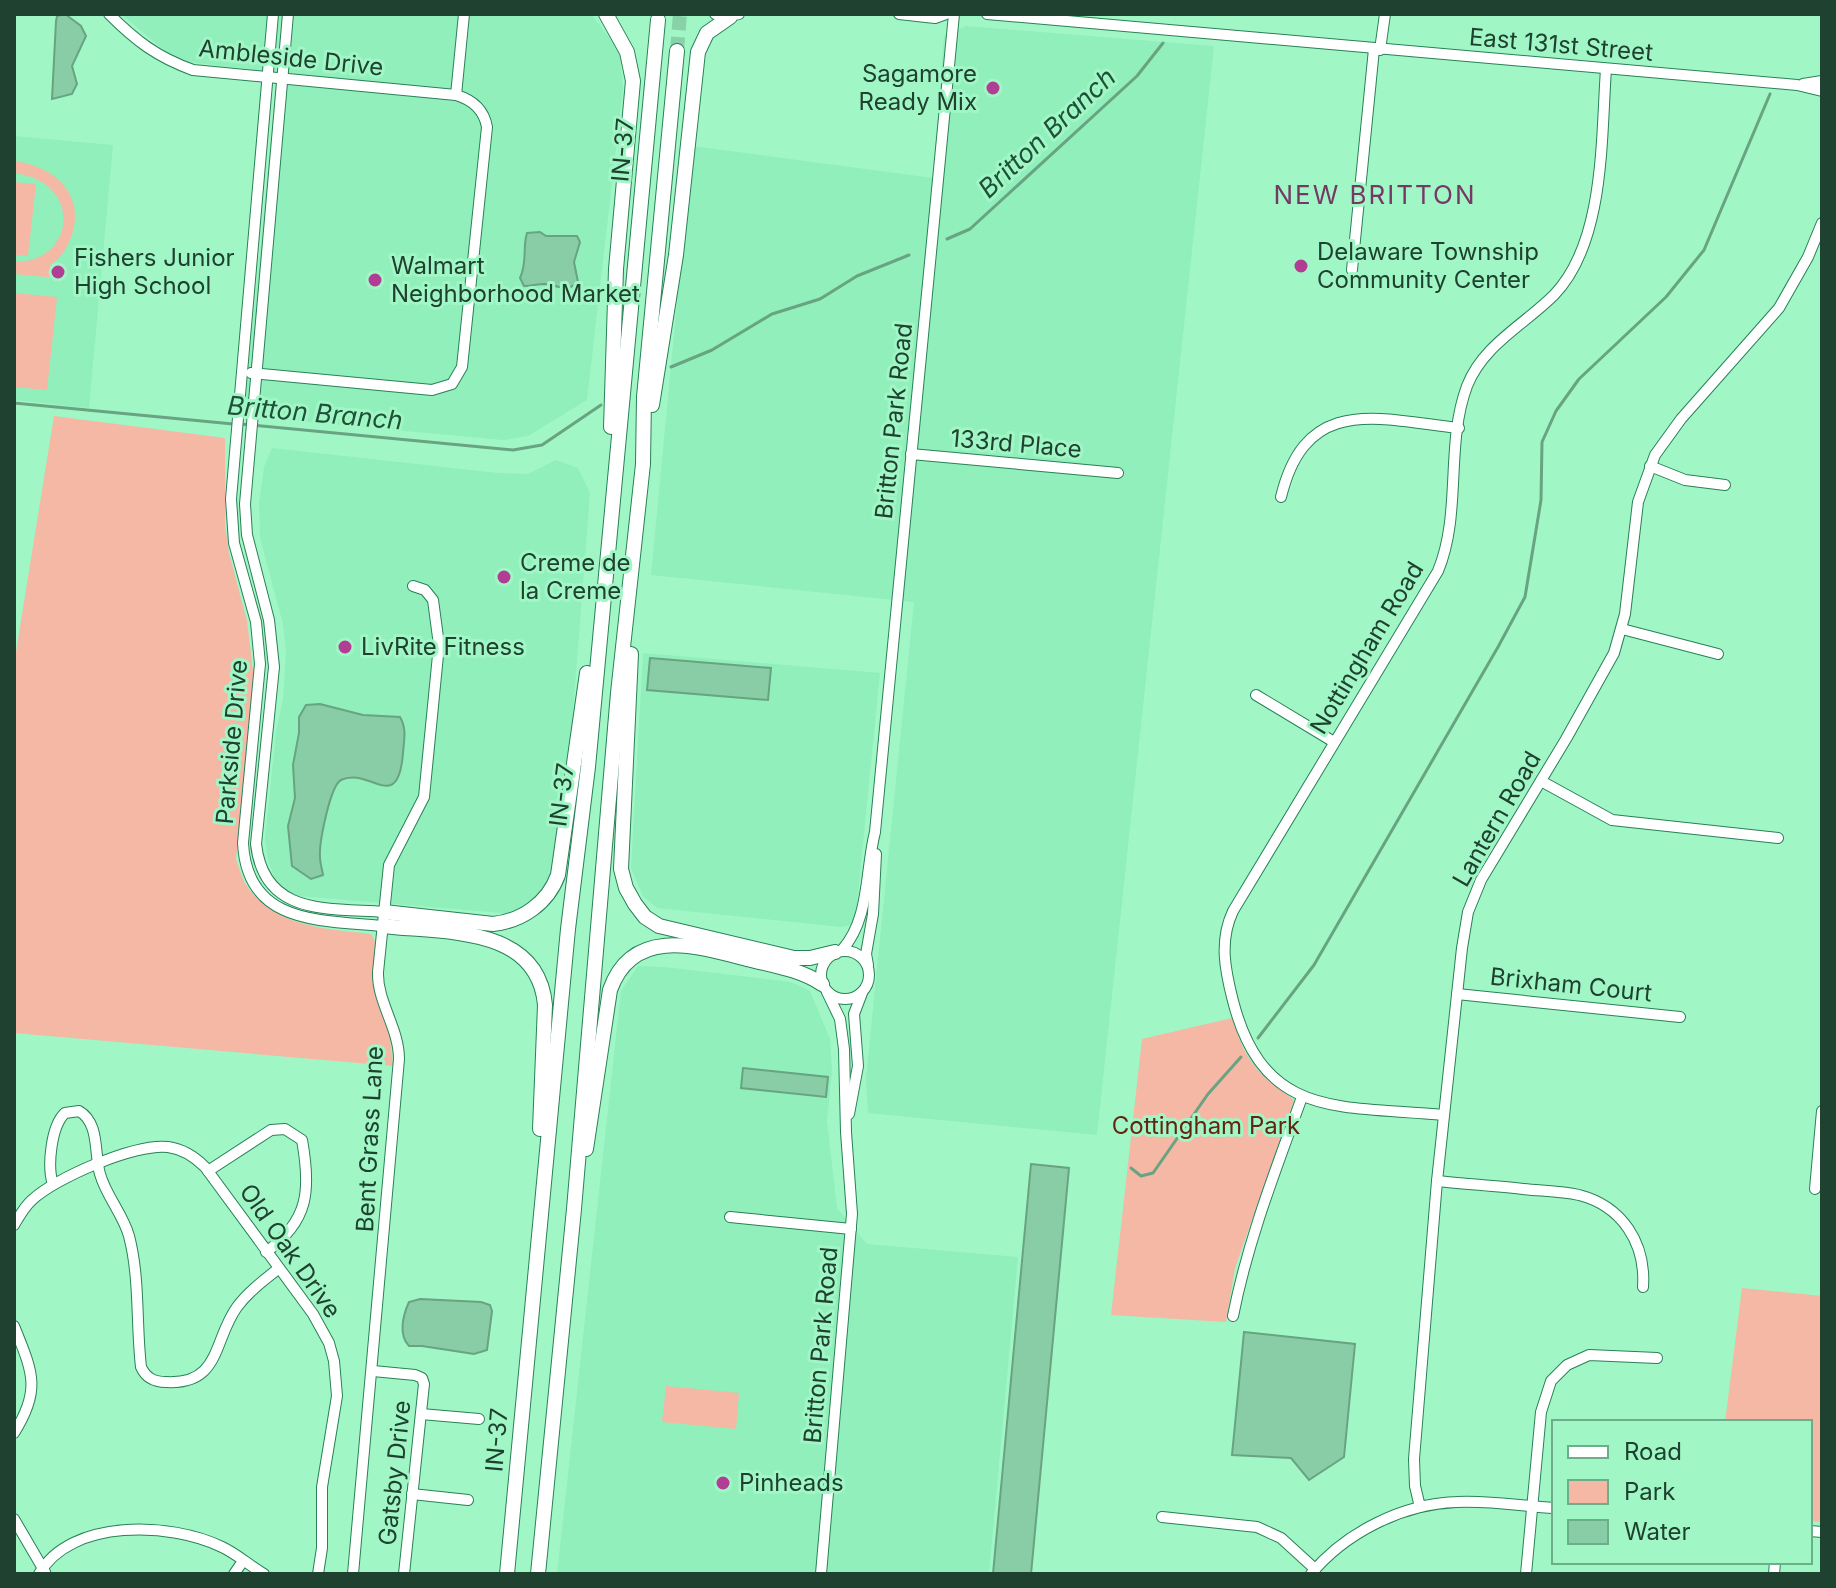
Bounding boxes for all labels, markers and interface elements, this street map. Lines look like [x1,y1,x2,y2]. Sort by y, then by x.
street label: East 131st Street [1468,22,1654,67]
street label: Ambleside Drive [197,33,385,82]
place label: Sagamore Ready Mix [859,59,977,116]
water label: Britton Branch [972,61,1122,204]
marker: Sagamore Ready Mix [984,79,1002,97]
street label: IN-37 [605,117,640,183]
district label: NEW BRITTON [1273,179,1477,210]
place label: Delaware Township Community Center [1317,237,1539,294]
place label: Fishers Junior High School [74,243,235,300]
place label: Walmart Neighborhood Market [391,251,640,308]
marker: Delaware Township Community Center [1292,257,1310,275]
marker: Fishers Junior High School [49,263,67,281]
marker: Walmart Neighborhood Market [366,271,384,289]
street label: Britton Park Road [869,321,918,521]
water label: Britton Branch [226,389,404,436]
street label: 133rd Place [949,423,1083,464]
place label: Creme de la Creme [520,548,631,605]
street label: Nottingham Road [1304,556,1429,739]
marker: Creme de la Creme [495,568,513,586]
place label: LivRite Fitness [361,632,525,661]
marker: LivRite Fitness [336,638,354,656]
street label: Parkside Drive [210,659,253,825]
street label: Lantern Road [1446,746,1547,891]
street label: IN-37 [543,762,580,828]
street label: Brixham Court [1489,962,1654,1007]
street label: Bent Grass Lane [350,1045,389,1233]
park label: Cottingham Park [1112,1111,1300,1140]
street label: Old Oak Drive [234,1178,347,1323]
street label: Britton Park Road [797,1245,844,1444]
street label: Gatsby Drive [372,1399,417,1547]
street label: IN-37 [479,1407,514,1473]
legend [1552,1420,1812,1564]
text: Road [1624,1437,1682,1466]
place label: Pinheads [739,1468,844,1497]
marker: Pinheads [714,1474,732,1492]
text: Park [1624,1477,1675,1506]
text: Water [1624,1517,1691,1546]

